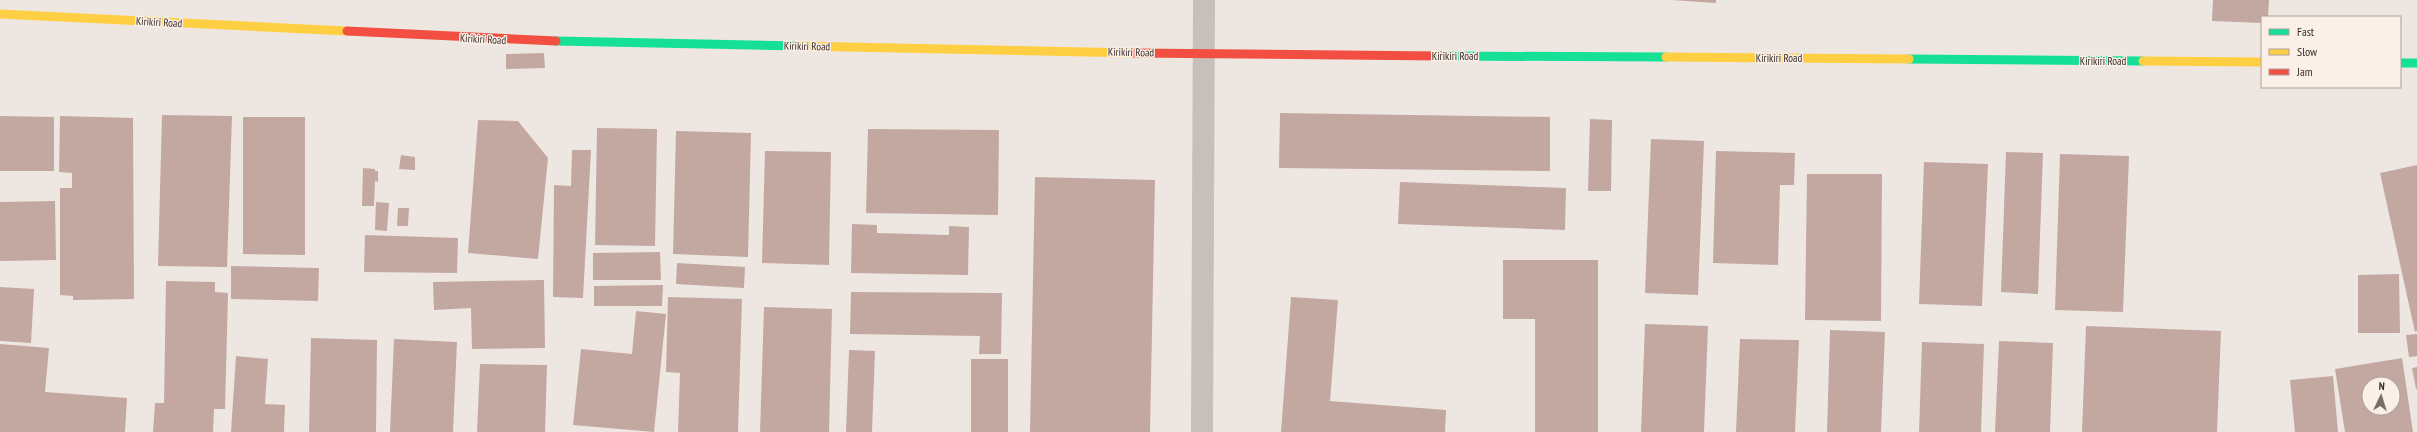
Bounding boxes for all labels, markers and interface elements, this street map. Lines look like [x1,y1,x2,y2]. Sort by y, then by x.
street label: Kirikiri Road [135,14,183,30]
legend [2261,16,2401,88]
text: Fast [2297,24,2315,39]
street label: Kirikiri Road [459,31,507,47]
street label: Kirikiri Road [784,39,831,53]
text: Slow [2297,44,2318,59]
street label: Kirikiri Road [1108,45,1155,59]
street label: Kirikiri Road [1432,49,1478,63]
street label: Kirikiri Road [1756,51,1802,65]
street label: Kirikiri Road [2080,54,2126,68]
text: Jam [2296,64,2313,79]
north arrow [2361,376,2401,416]
text: N [2378,379,2385,393]

